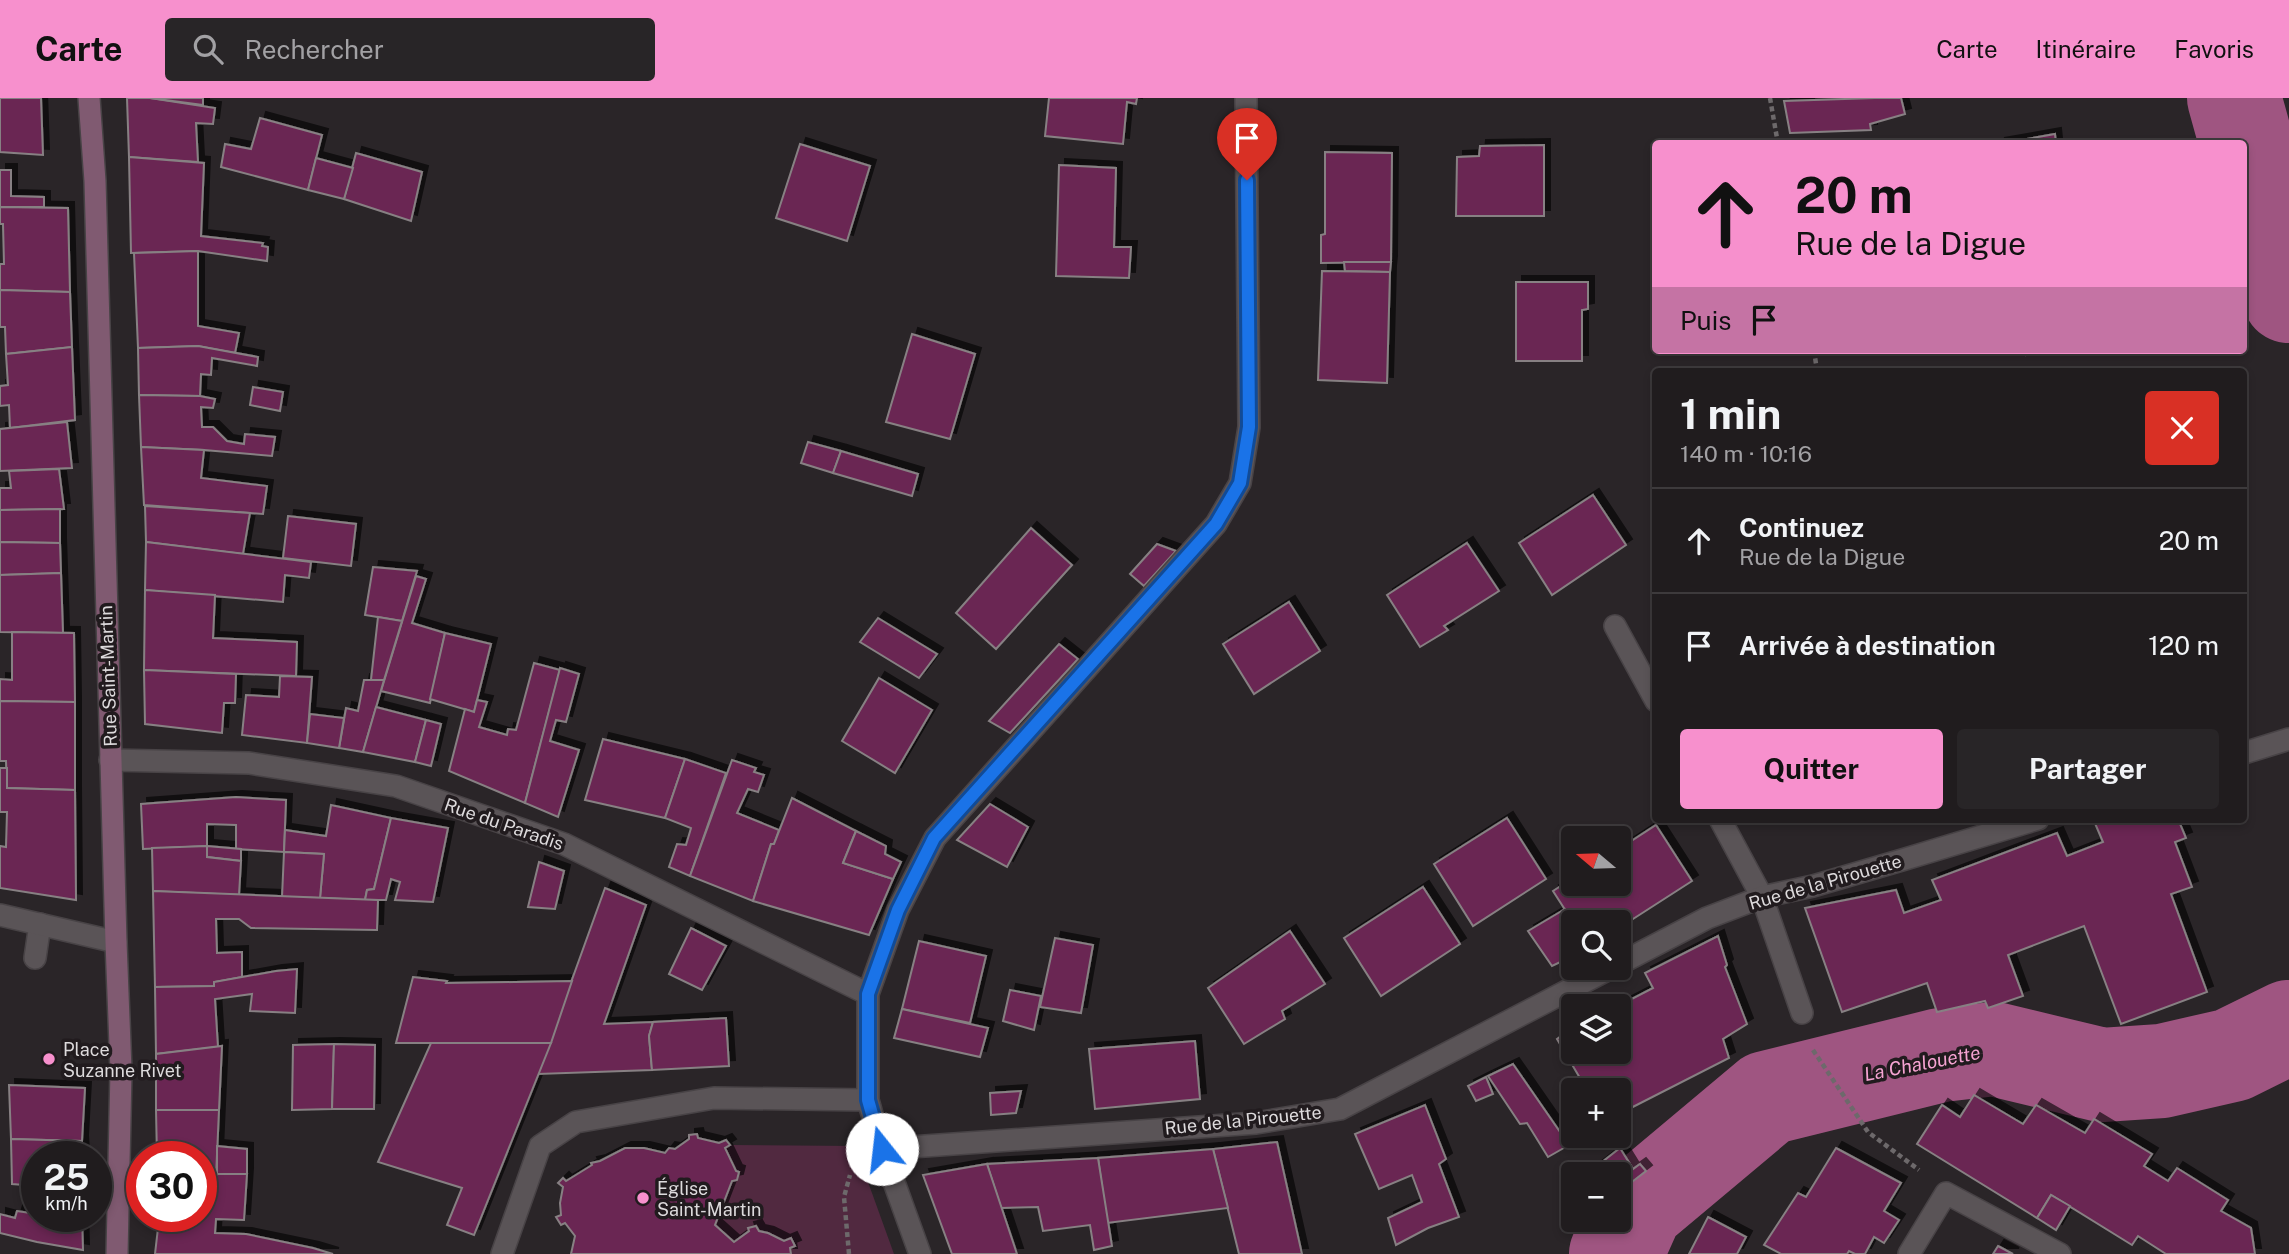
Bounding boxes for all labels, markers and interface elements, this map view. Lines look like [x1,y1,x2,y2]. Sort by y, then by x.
search box [165,18,655,81]
text: Carte [35,30,123,68]
icon: search [189,30,227,68]
text: Rechercher [245,34,384,65]
text: Carte [1936,35,1998,63]
text: Itinéraire [2036,35,2136,63]
text: Favoris [2174,35,2254,63]
pin [1217,108,1277,180]
icon: arrive [1228,119,1266,157]
text: 20 m [1795,166,1913,224]
icon: ahead [1680,168,1771,259]
text: Rue de la Digue [1795,225,2026,262]
icon: arrive [1745,301,1783,339]
text: Puis [1680,305,1731,336]
text: 1 min [1680,389,1781,438]
button: close [2145,391,2219,465]
text: 140 m · 10:16 [1680,440,1812,467]
text: Continuez [1739,512,1864,543]
icon: ahead [1680,522,1718,560]
text: 20 m [2159,525,2219,556]
text: Rue de la Digue [1739,543,1905,570]
street label: Rue Saint-Martin [95,605,121,747]
icon: arrive [1680,627,1718,665]
text: Arrivée à destination [1739,630,1996,661]
text: 120 m [2148,630,2219,661]
button: Quitter [1680,729,1943,809]
button: Partager [1957,729,2219,809]
street label: Rue du Paradis [442,794,566,854]
north arrow [1561,826,1631,896]
map controls [1561,826,1631,1232]
street label: Rue de la Pirouette [1746,850,1904,914]
button: search [1561,910,1631,980]
button: layers [1561,994,1631,1064]
place label: Place Suzanne Rivet [63,1039,182,1081]
water label: La Chalouette [1862,1041,1982,1085]
marker: Place Suzanne Rivet [41,1051,57,1067]
button: + [1561,1078,1631,1148]
street label: Rue de la Pirouette [1163,1101,1323,1139]
position arrow [845,1112,919,1186]
speed limit sign: 30 [126,1141,217,1232]
text: 25 [44,1157,89,1198]
button: − [1561,1162,1631,1232]
place label: Église Saint-Martin [657,1177,761,1220]
marker: Église Saint-Martin [635,1190,651,1206]
text: km/h [45,1193,88,1214]

